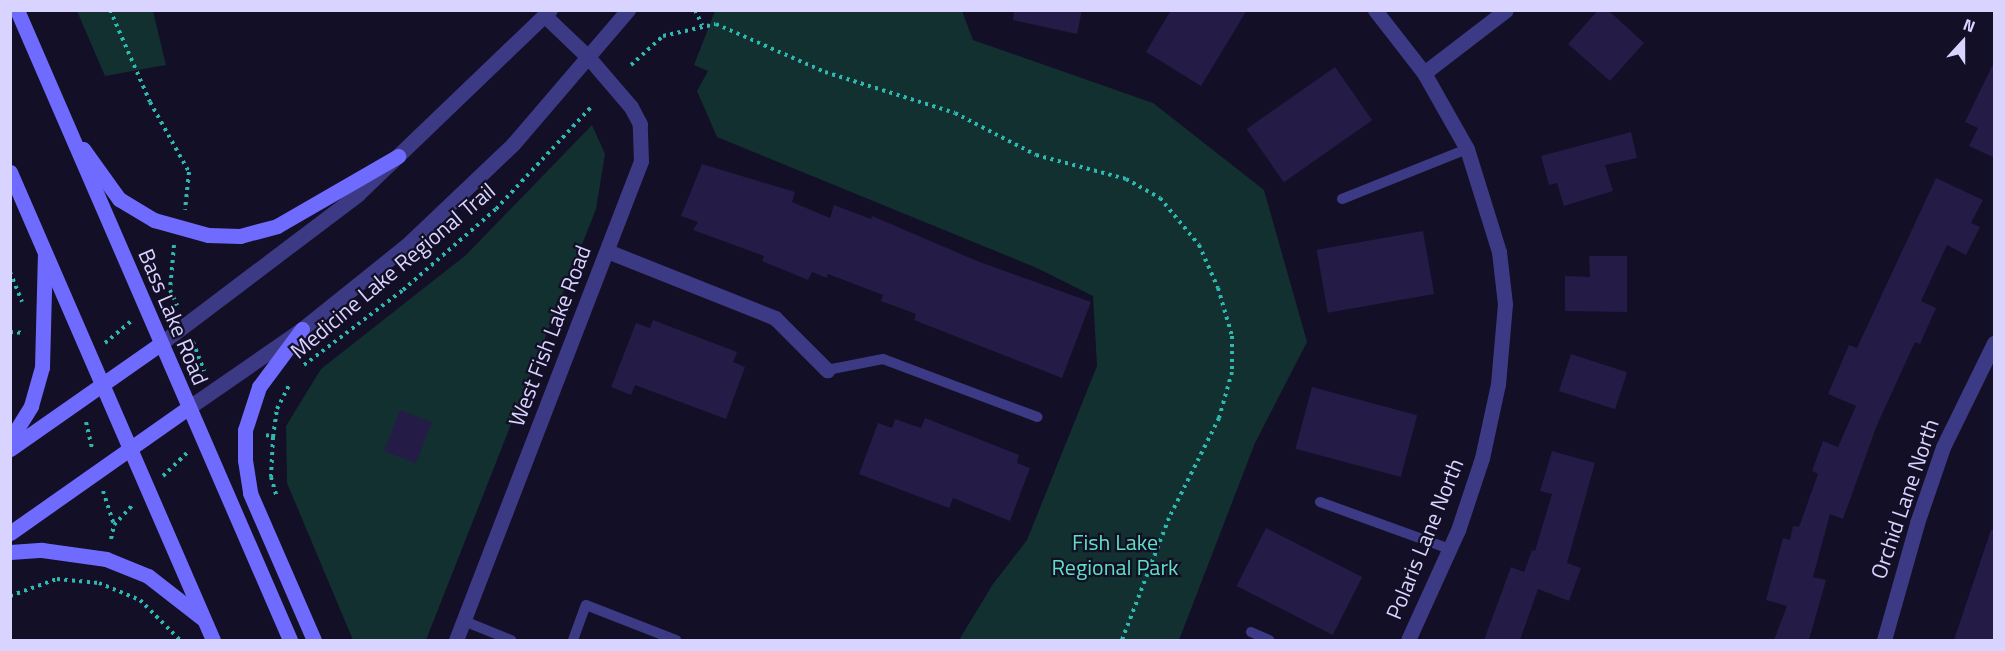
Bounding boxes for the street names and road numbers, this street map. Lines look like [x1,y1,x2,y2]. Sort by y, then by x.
street label: Medicine Lake Regional Trail [285,178,501,364]
street label: West Fish Lake Road [503,242,597,430]
street label: Bass Lake Road [132,245,214,389]
street label: Orchid Lane North [1865,416,1945,582]
street label: Polaris Lane North [1381,455,1469,623]

